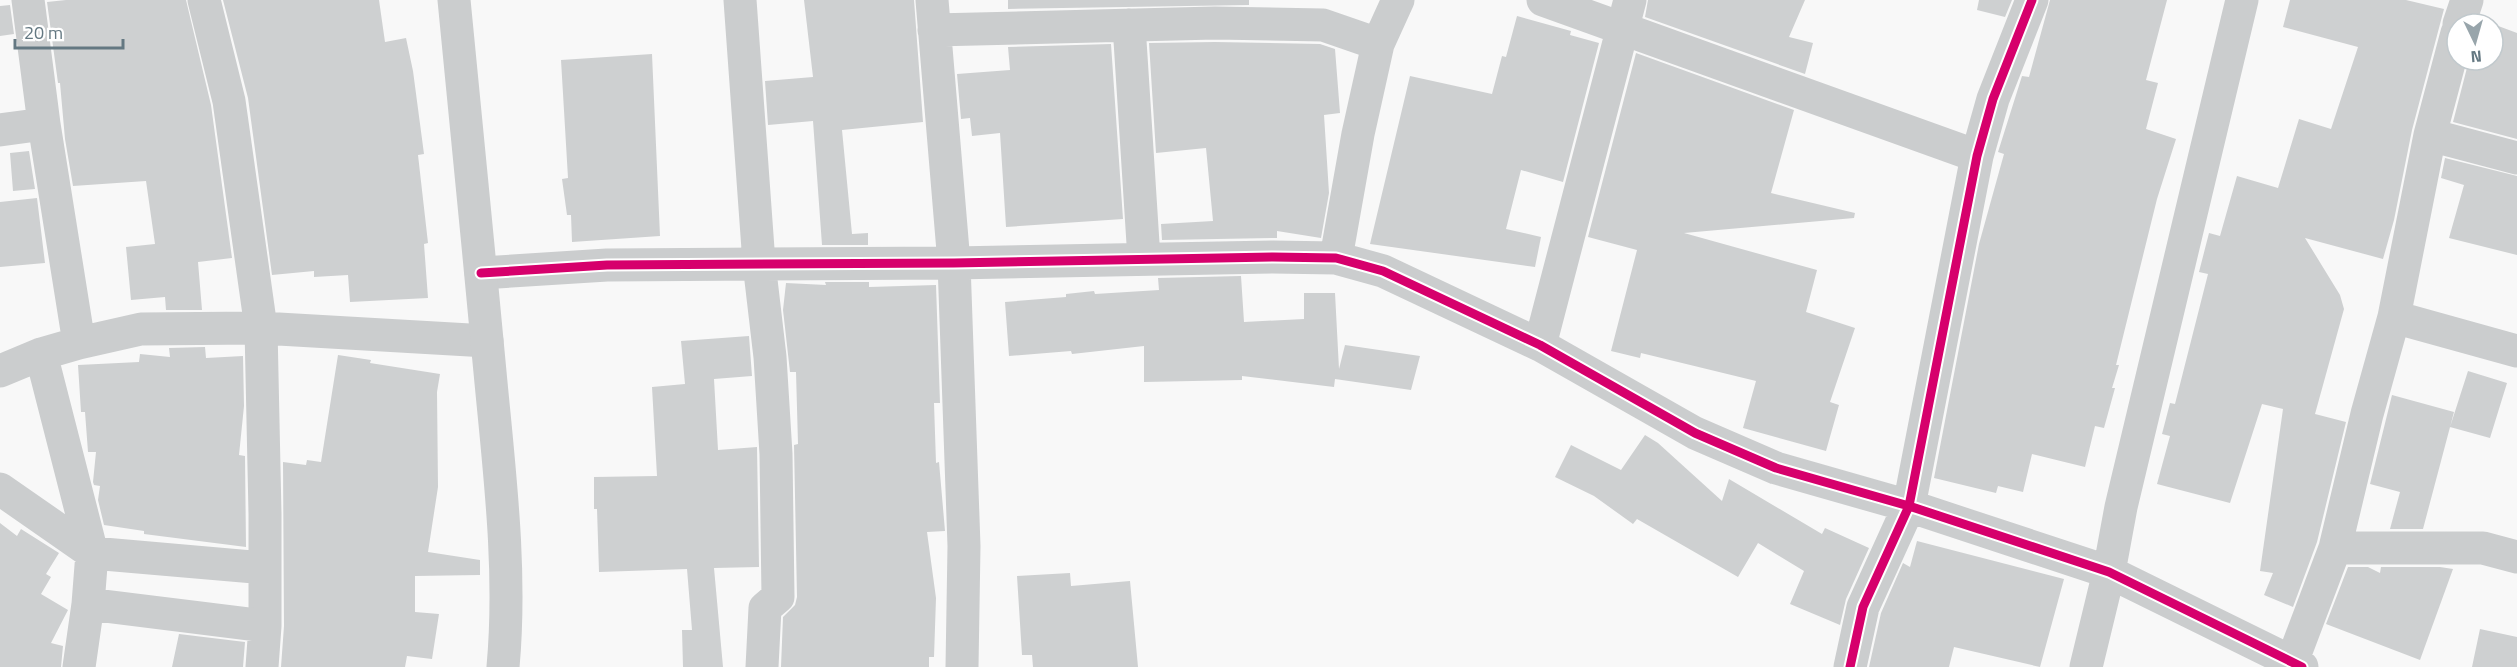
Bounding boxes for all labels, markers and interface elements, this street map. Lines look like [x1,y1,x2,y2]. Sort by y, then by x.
scale bar [15,12,123,50]
north arrow [2445,12,2505,72]
text: 20 m [24,19,63,46]
text: N [2470,45,2483,69]

